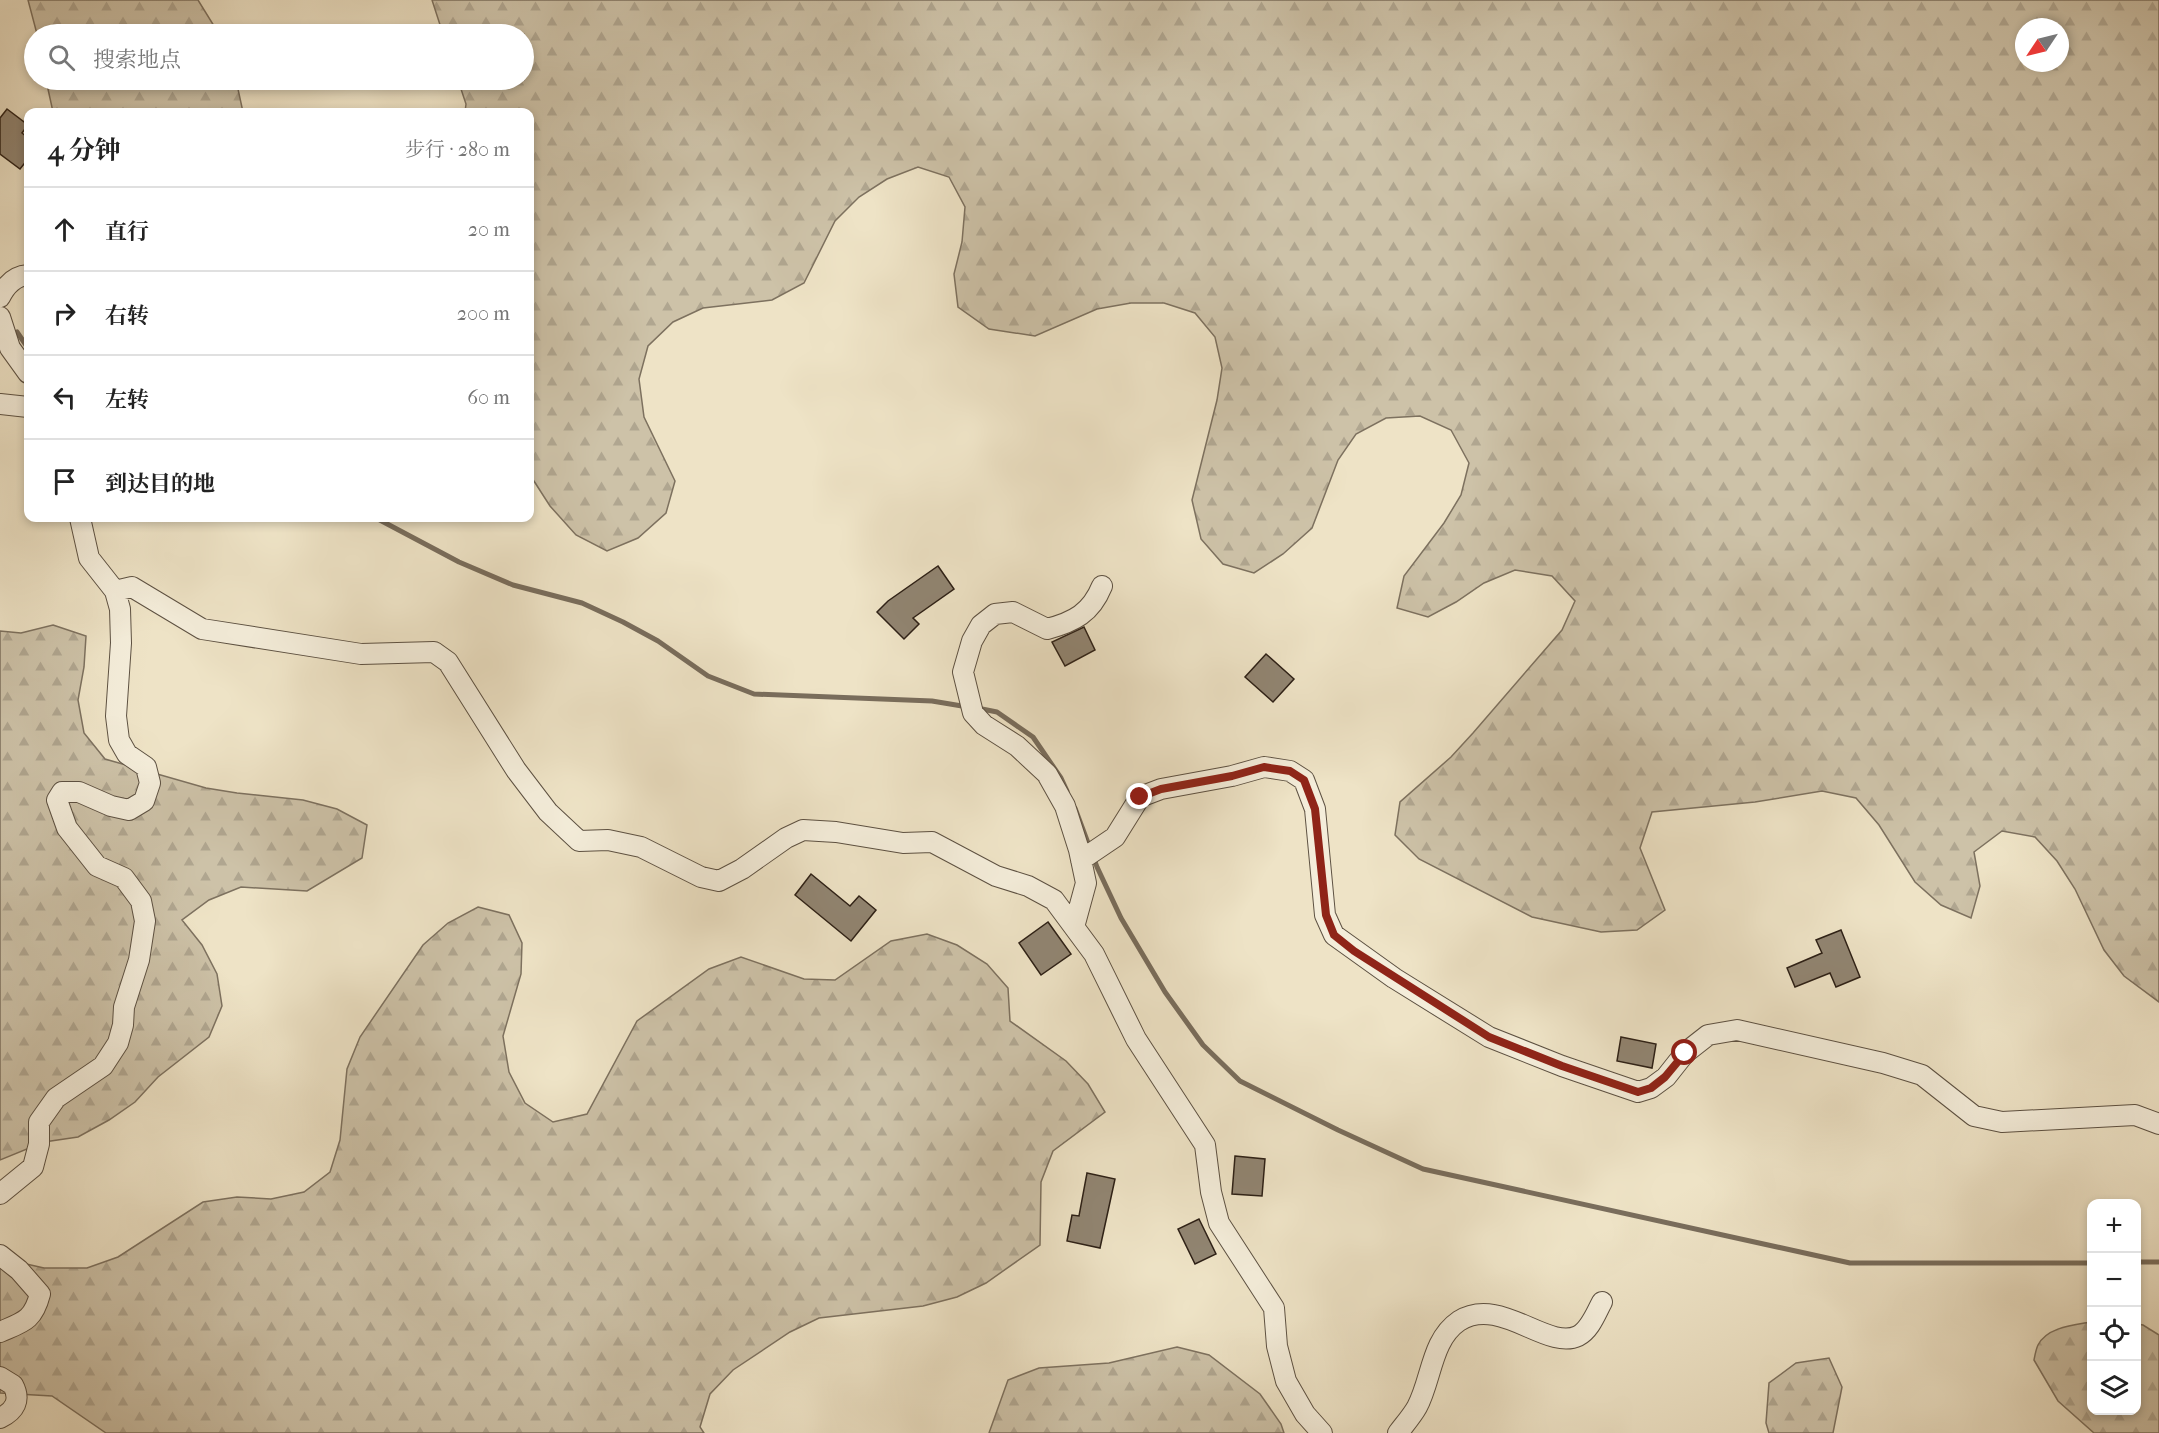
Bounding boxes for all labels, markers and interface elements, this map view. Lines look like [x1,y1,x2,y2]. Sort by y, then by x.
north arrow [2015,18,2069,72]
search box [24,24,534,90]
icon: search [45,41,78,74]
text: 搜索地点 [93,47,181,73]
text: 4 分钟 [48,135,121,166]
text: 步行 · 280 m [405,138,510,161]
icon: ahead [48,213,81,246]
text: 20 m [468,218,510,241]
text: 直行 [105,219,149,245]
icon: right [48,297,81,330]
text: 200 m [457,302,510,325]
text: 右转 [105,303,149,329]
icon: left [48,381,81,414]
text: 60 m [467,386,510,409]
text: 左转 [105,387,149,413]
icon: arrive [48,465,81,498]
text: 到达目的地 [105,471,215,497]
route end [1126,783,1152,809]
route start [1671,1039,1697,1065]
map controls [2087,1199,2141,1415]
button: + [2087,1199,2141,1253]
button: − [2087,1253,2141,1307]
button: locate [2087,1307,2141,1361]
button: layers [2087,1361,2141,1415]

